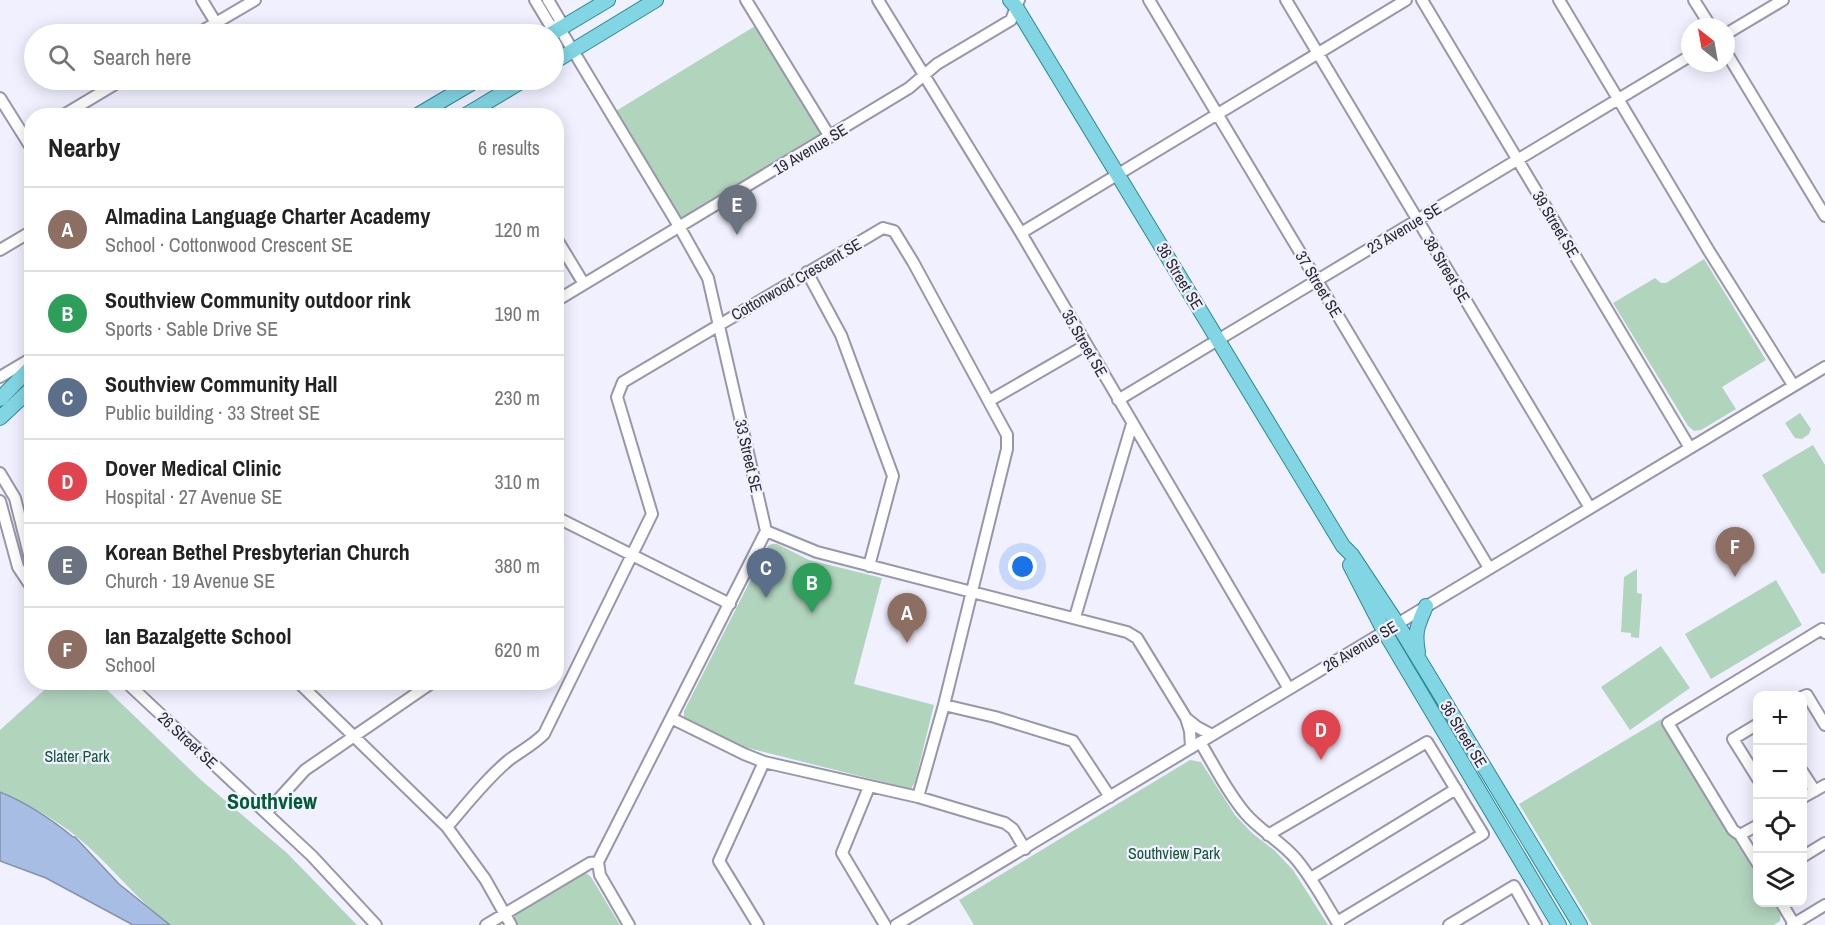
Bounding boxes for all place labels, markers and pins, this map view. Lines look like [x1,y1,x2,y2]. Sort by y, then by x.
pin: E [718,186,756,235]
pin: F [1716,528,1754,577]
pin: C [746,548,786,598]
pin: B [792,564,832,613]
pin: A [888,594,926,643]
pin: D [1302,710,1340,760]

